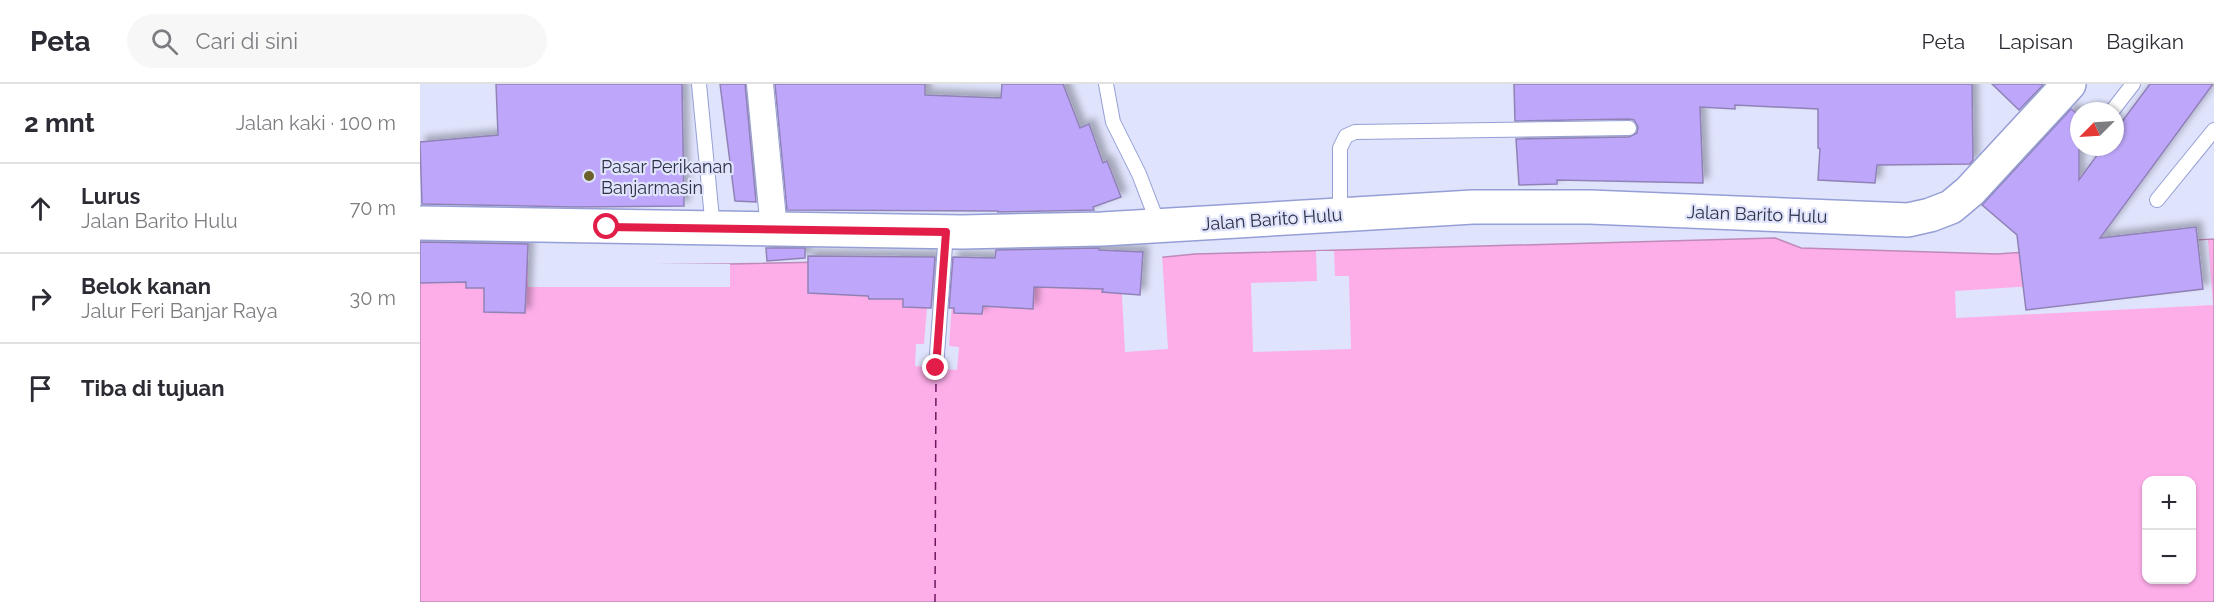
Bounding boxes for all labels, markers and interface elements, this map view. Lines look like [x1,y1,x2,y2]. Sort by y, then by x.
search box [127,14,547,68]
text: Peta [30,25,91,58]
icon: search [148,25,181,58]
text: Cari di sini [196,28,298,54]
text: Peta [1922,29,1965,54]
text: Lapisan [1998,29,2073,54]
text: Bagikan [2106,29,2184,54]
north arrow [2070,102,2124,156]
text: 2 mnt [24,108,95,138]
text: Jalan kaki · 100 m [236,111,396,135]
place label: Pasar Perikanan Banjarmasin [601,156,733,198]
marker: Pasar Perikanan Banjarmasin [582,169,596,183]
text: Lurus [81,183,140,209]
icon: ahead [24,192,57,225]
text: 70 m [350,196,396,220]
street label: Jalan Barito Hulu [1686,201,1828,227]
street label: Jalan Barito Hulu [1201,204,1343,234]
text: Jalan Barito Hulu [81,209,238,233]
route start [593,213,619,239]
text: Belok kanan [81,273,211,299]
icon: right [24,282,57,315]
text: 30 m [350,286,396,310]
text: Jalur Feri Banjar Raya [81,299,278,323]
route end [922,354,948,380]
icon: arrive [24,372,57,405]
text: Tiba di tujuan [81,375,224,401]
map controls [2142,476,2196,584]
button: + [2142,476,2196,530]
button: − [2142,530,2196,584]

